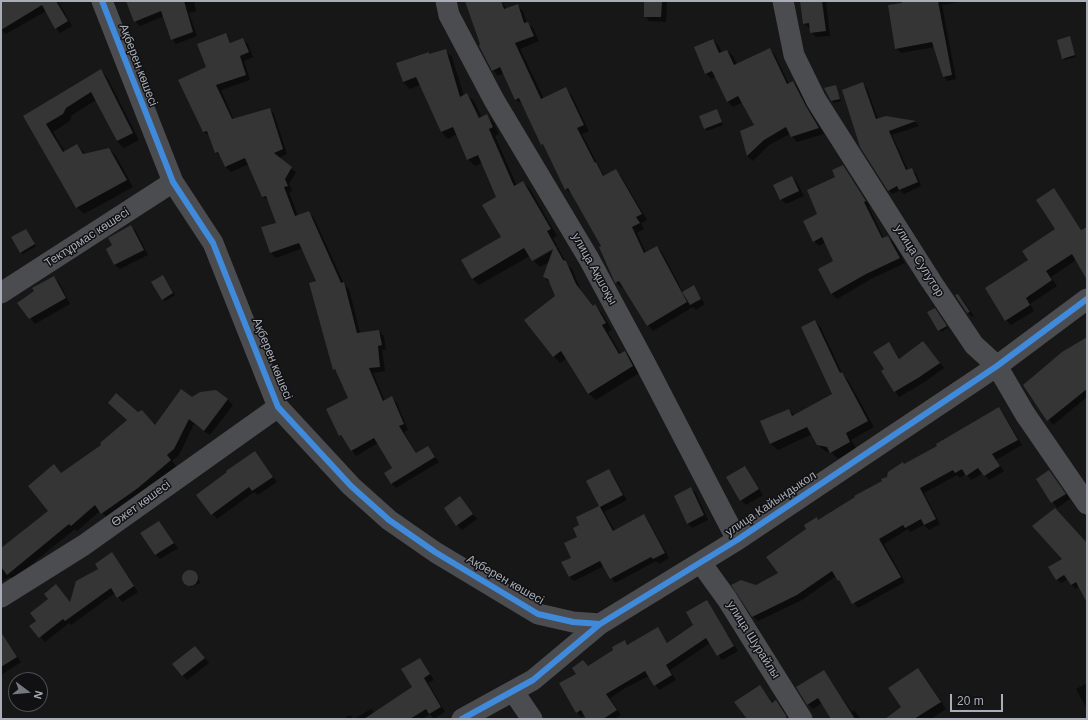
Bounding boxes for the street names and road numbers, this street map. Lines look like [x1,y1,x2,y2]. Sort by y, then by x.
street label: Ақберен көшесі [116,22,160,108]
street label: Тектұрмас көшесі [42,205,132,271]
street label: улица Сулутор [891,222,947,300]
street label: улица Ақшоқы [568,231,620,307]
street label: Ақберен көшесі [249,316,295,402]
street label: улица Кайындыкол [723,468,819,540]
street label: Өжет көшесі [109,478,173,530]
street label: Ақберен көшесі [464,552,546,608]
street label: улица Шурайлы [723,599,783,681]

